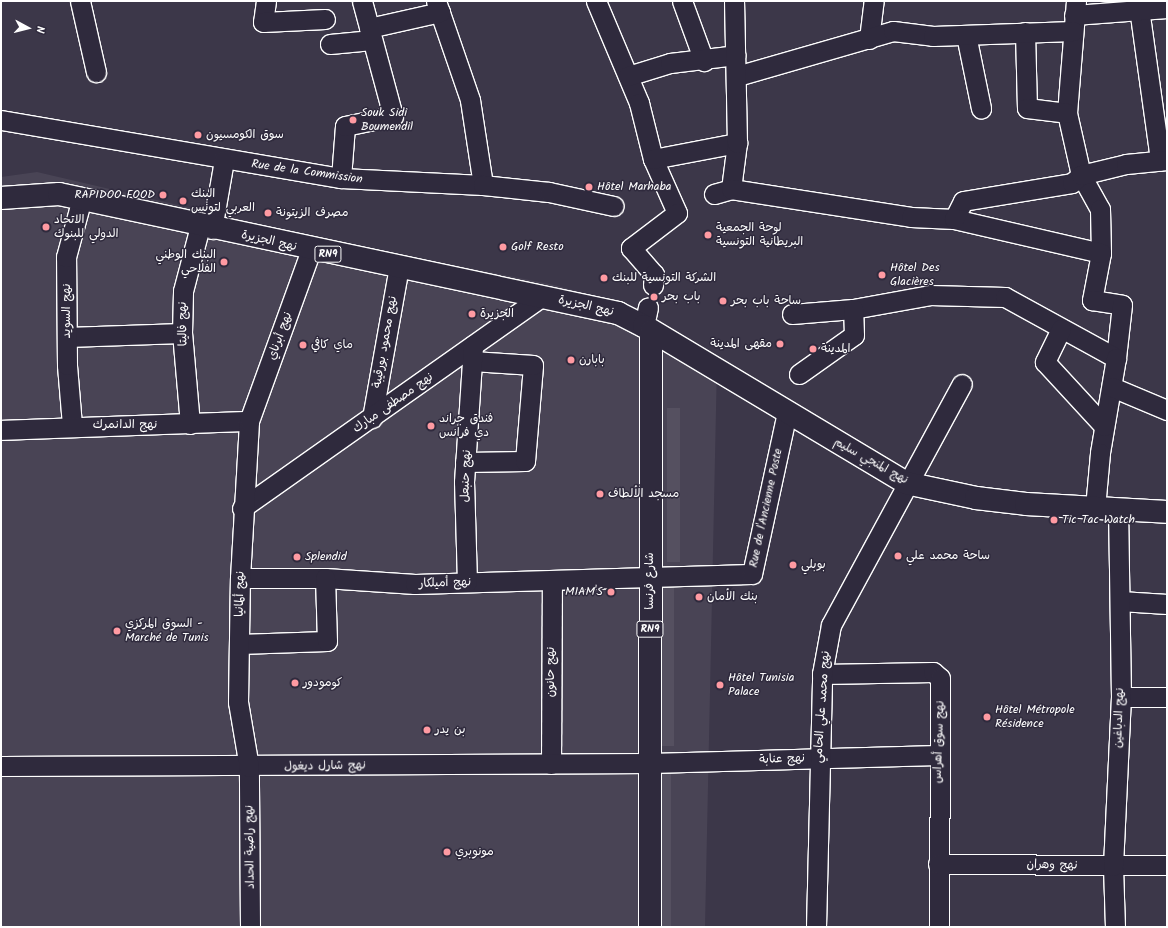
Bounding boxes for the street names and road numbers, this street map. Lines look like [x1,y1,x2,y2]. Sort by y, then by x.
street label: Rue de la Commission [251,157,363,187]
street label: نهج الجزيرة [240,228,298,254]
road number: RN9 [314,245,342,263]
street label: نهج السويد [60,284,74,338]
street label: نهج الجزيرة [557,293,615,319]
street label: نهج محمود بورقيبة [370,295,400,389]
street label: نهج فاليتا [175,301,191,347]
street label: نهج أبرناي [265,310,295,362]
street label: نهج مصطفى مبارك [350,370,436,436]
street label: نهج الدانمرك [93,418,157,432]
street label: نهج المنجي سليم [831,435,911,487]
street label: Rue de l'Ancienne Poste [746,447,786,569]
street label: نهج حنبعل [458,449,474,503]
street label: شارع فرنسا [643,552,657,610]
street label: نهج ألمانيا [232,571,248,617]
street label: نهج أميلكار [419,575,471,591]
road number: RN9 [636,620,664,638]
street label: نهج حانون [544,647,558,697]
street label: نهج محمد علي الحامي [811,650,833,764]
street label: نهج الدباغين [1111,688,1127,748]
street label: نهج سوق أهراس [930,700,948,784]
street label: نهج عنابة [759,751,805,767]
street label: نهج شارل ديغول [284,758,366,774]
street label: نهج راضية الحداد [242,805,258,889]
street label: نهج وهران [1026,857,1078,873]

